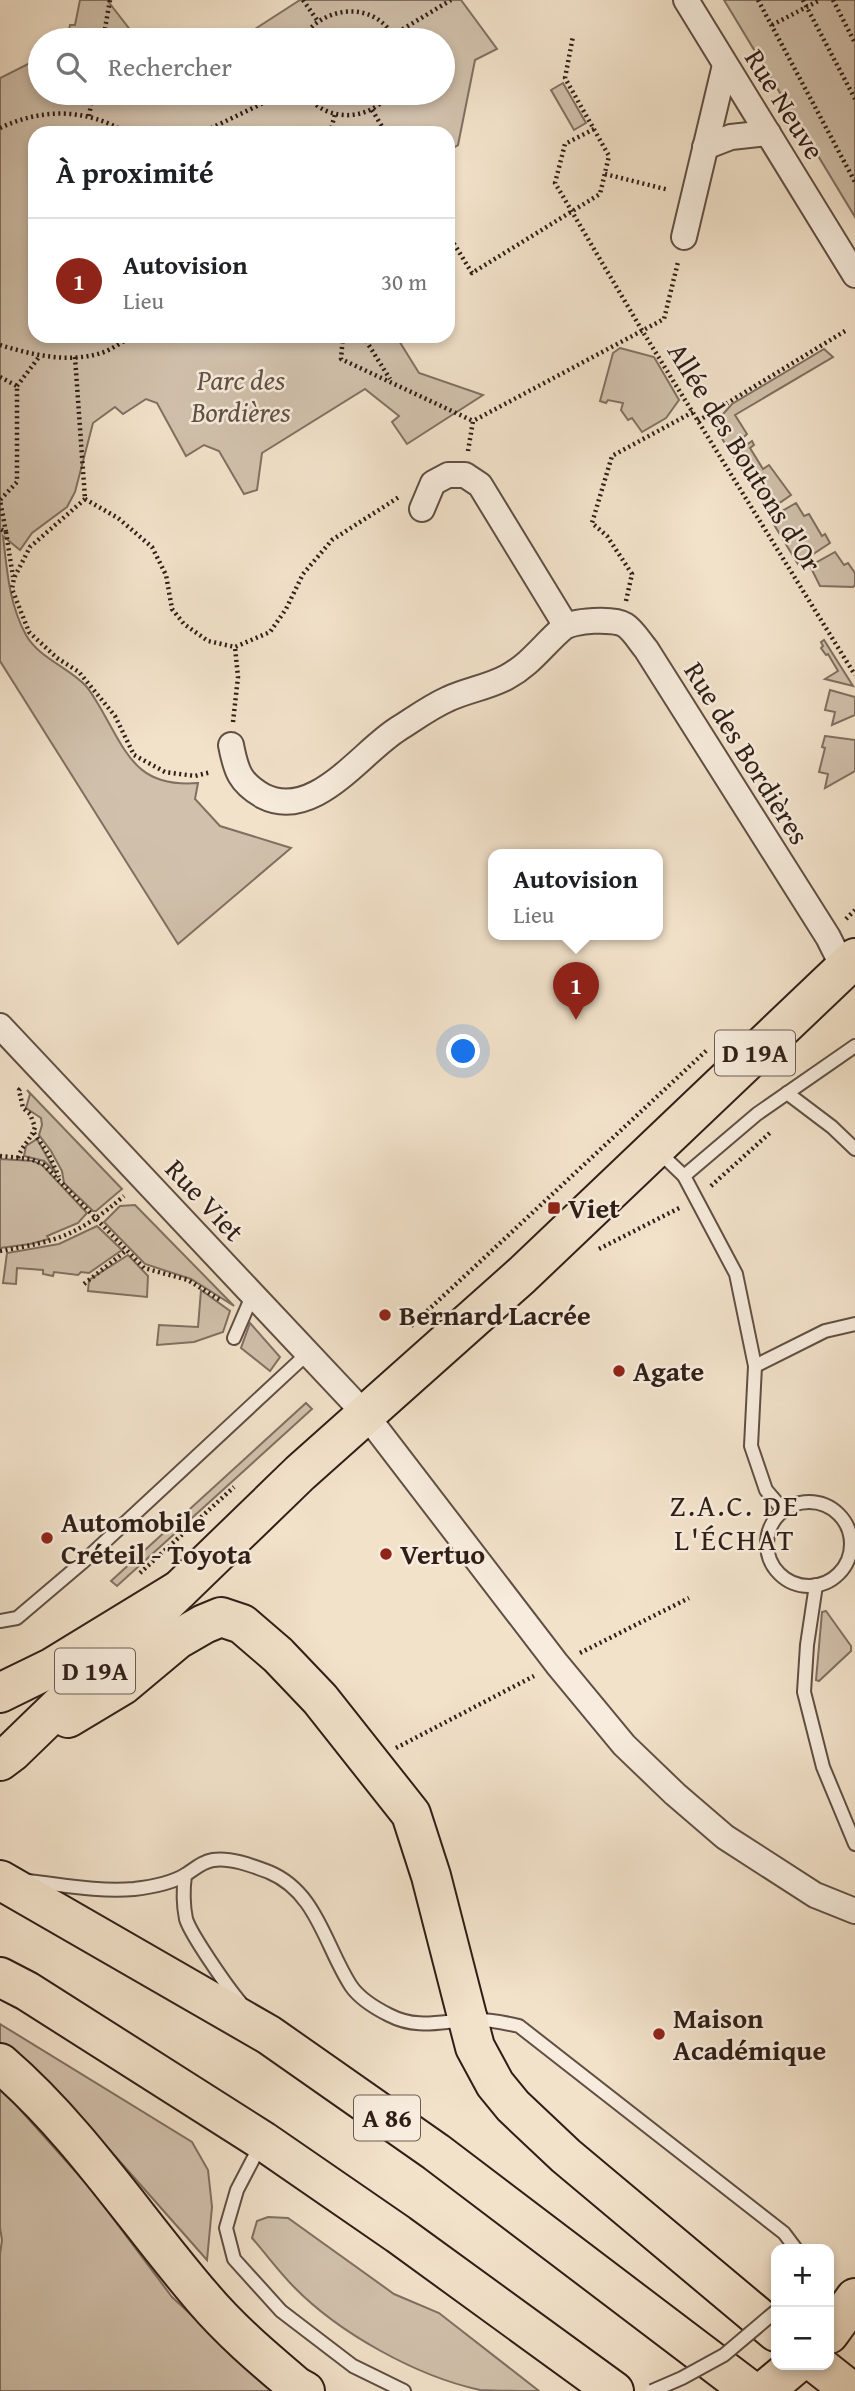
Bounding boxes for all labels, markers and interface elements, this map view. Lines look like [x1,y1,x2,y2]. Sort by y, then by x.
search box [28,28,455,105]
street label: Rue Neuve [735,40,836,167]
text: Rechercher [108,47,232,86]
icon: search [52,48,90,86]
text: À proximité [56,150,214,194]
text: Autovision [123,245,248,284]
text: 1 [73,265,85,298]
text: 30 m [381,265,427,298]
text: Lieu [123,284,164,317]
street label: Allée des Boutons d'Or [658,334,833,580]
park label: Parc des Bordières [190,359,291,432]
street label: Rue des Bordières [675,653,820,852]
popup [488,849,663,940]
text: Autovision [513,859,638,898]
text: Lieu [513,898,554,931]
pin: 1 [553,962,599,1020]
road number: D 19A [715,1030,795,1076]
your location [446,1034,480,1068]
street label: Rue Viet [156,1149,254,1250]
place label: Viet [568,1187,620,1228]
marker: Viet [546,1200,562,1216]
place label: Bernard Lacrée [399,1294,591,1335]
marker: Bernard Lacrée [377,1307,393,1323]
place label: Agate [633,1350,704,1391]
marker: Agate [611,1363,627,1379]
district label: Z.A.C. DE L'ÉCHAT [670,1483,800,1561]
place label: Automobile Créteil - Toyota [61,1501,252,1574]
marker: Automobile Créteil - Toyota [39,1530,55,1546]
place label: Vertuo [400,1533,485,1574]
marker: Vertuo [378,1546,394,1562]
road number: D 19A [55,1648,135,1694]
place label: Maison Académique [673,1997,826,2070]
marker: Maison Académique [651,2026,667,2042]
road number: A 86 [354,2096,420,2140]
map controls [771,2244,834,2370]
button: + [771,2244,834,2307]
button: − [771,2307,834,2370]

